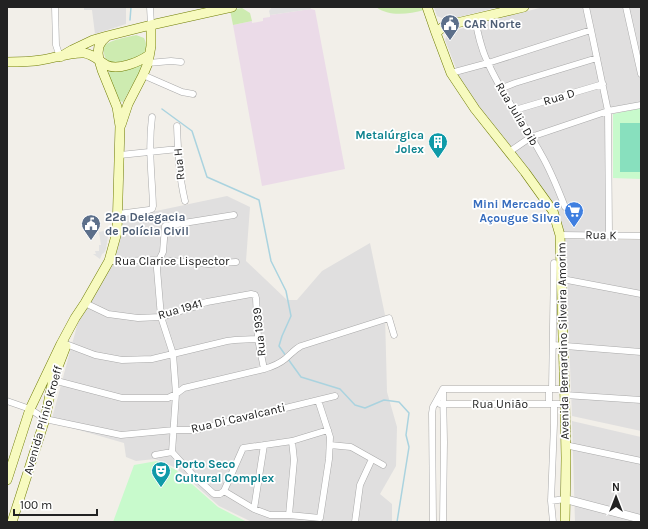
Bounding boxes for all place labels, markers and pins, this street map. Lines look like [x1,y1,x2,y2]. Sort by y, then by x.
public building icon: CAR Norte [439,13,461,41]
place label: CAR Norte [464,17,521,31]
place label: Metalúrgica Jolex [355,128,424,156]
building icon: Metalúrgica Jolex [427,131,449,159]
place label: Mini Mercado e Açougue Silva [473,197,560,225]
supermarket icon: Mini Mercado e Açougue Silva [563,200,585,228]
place label: 22ª Delegacia de Polícia Civil [105,210,189,238]
public building icon: 22ª Delegacia de Polícia Civil [80,213,102,241]
place label: Porto Seco Cultural Complex [175,457,275,485]
theatre icon: Porto Seco Cultural Complex [150,460,172,488]

